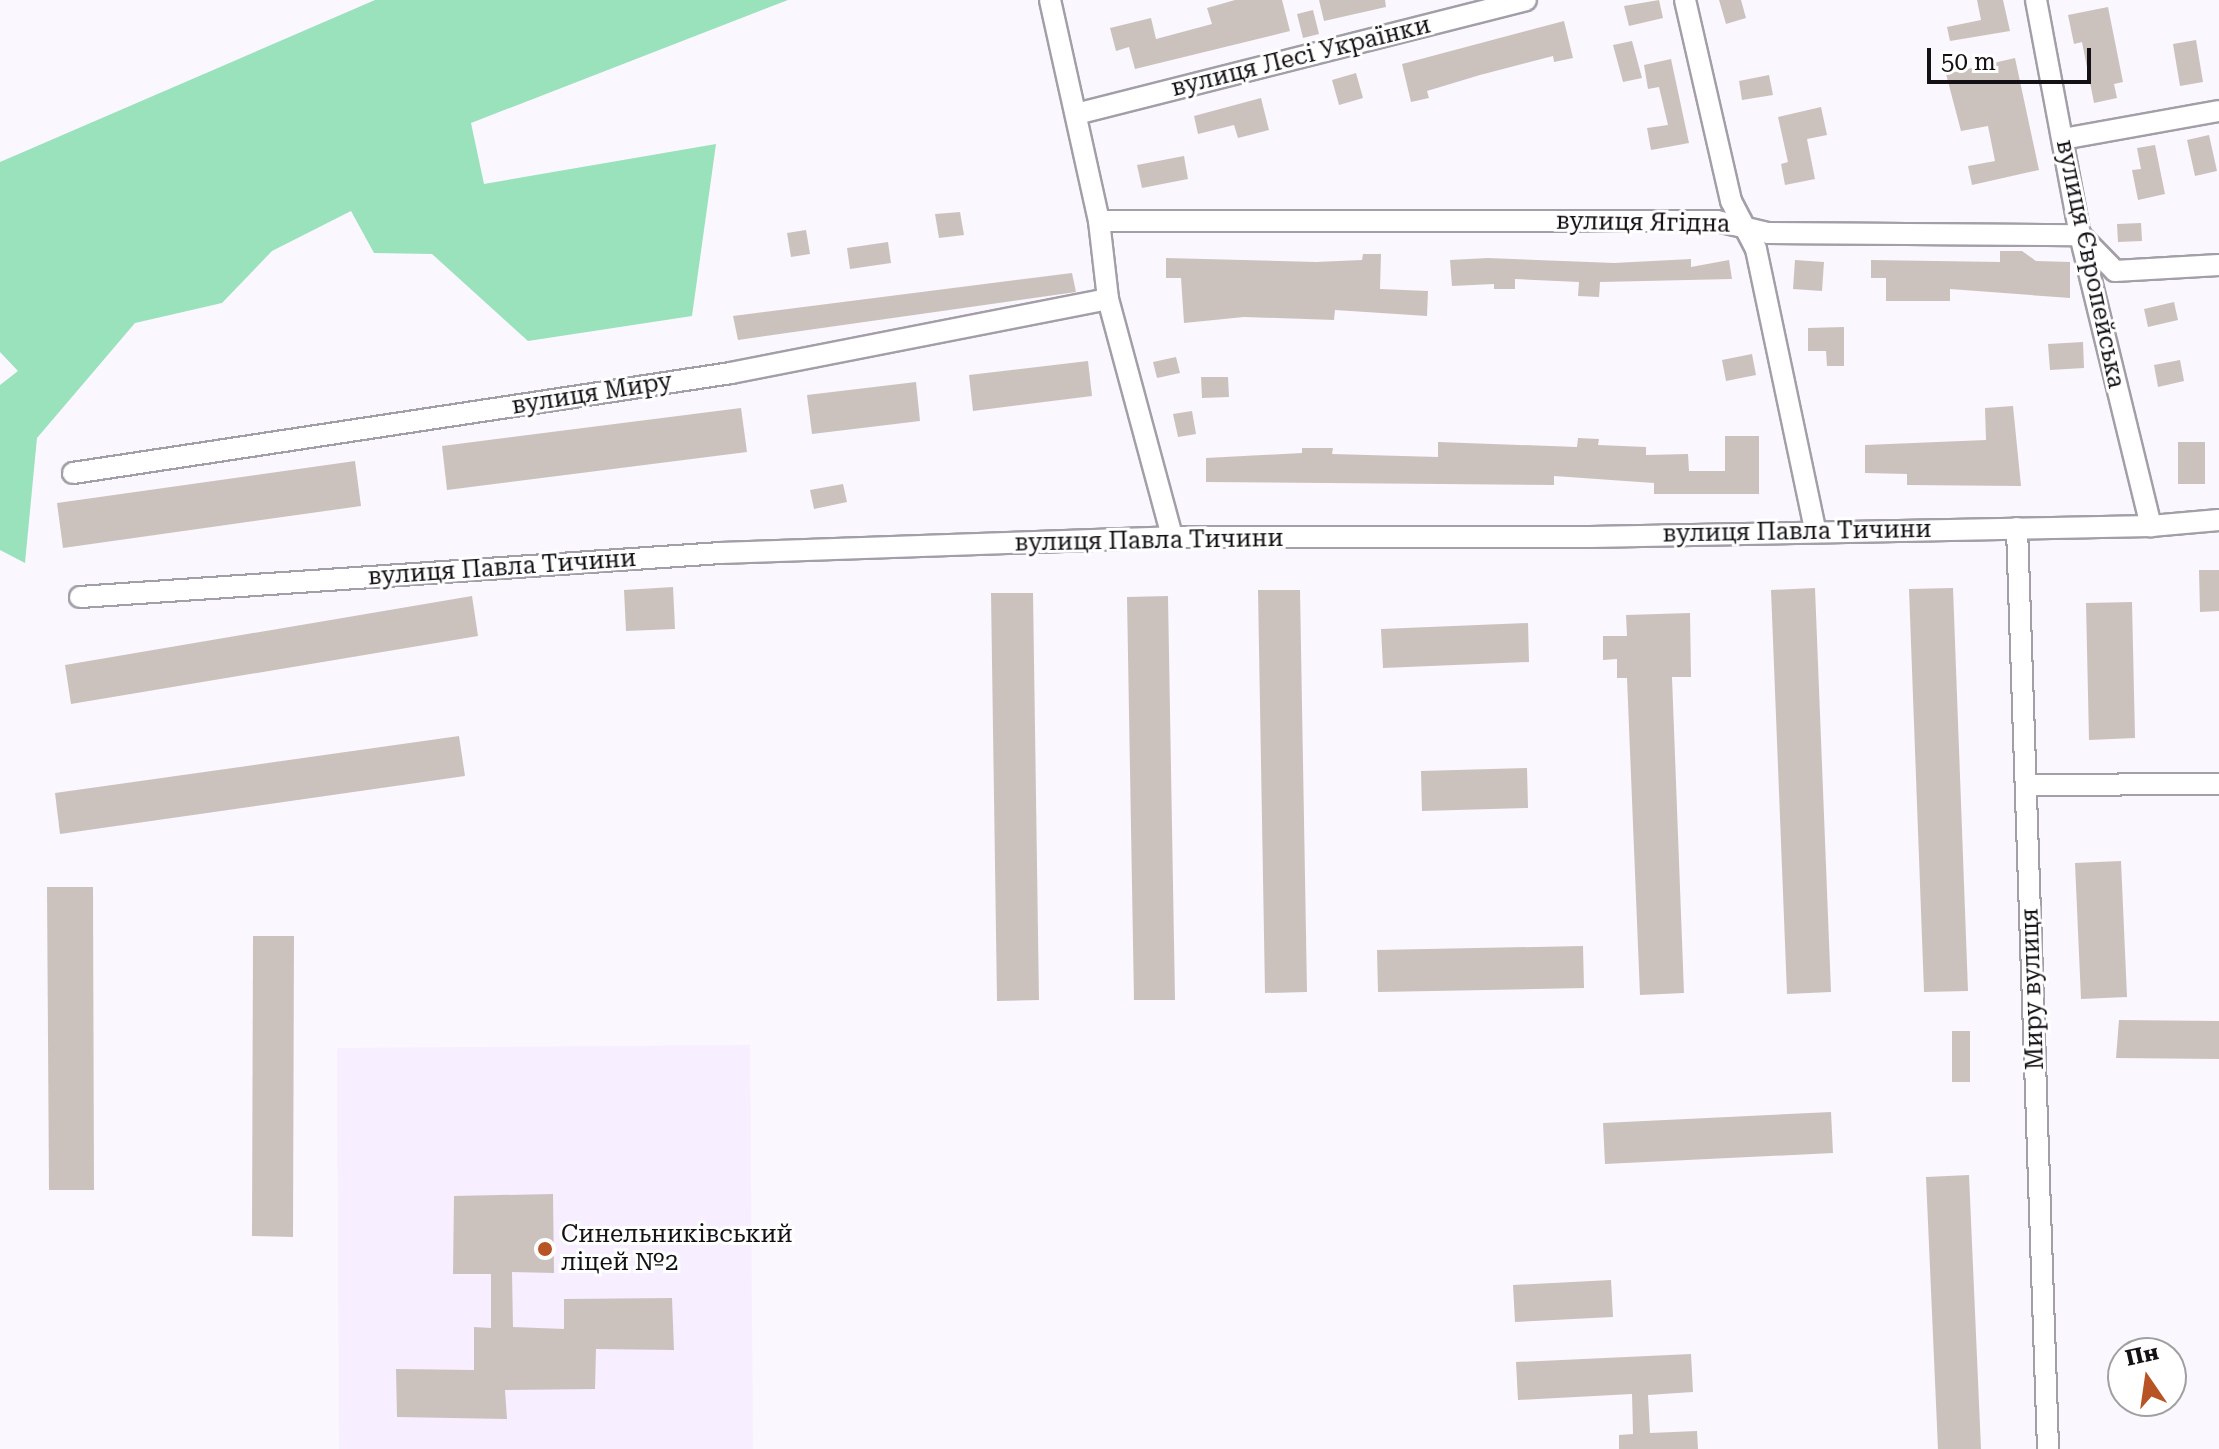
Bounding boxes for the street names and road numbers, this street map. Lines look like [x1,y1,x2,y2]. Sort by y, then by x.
street label: вулиця Лесі Українки [1168,11,1434,103]
street label: вулиця Європейська [2050,137,2130,391]
street label: вулиця Ягідна [1556,207,1730,239]
street label: вулиця Миру [510,367,674,421]
street label: вулиця Павла Тичини [1662,515,1932,549]
street label: вулиця Павла Тичини [1014,524,1284,558]
street label: вулиця Павла Тичини [367,544,637,592]
street label: Миру вулиця [2016,908,2050,1070]

